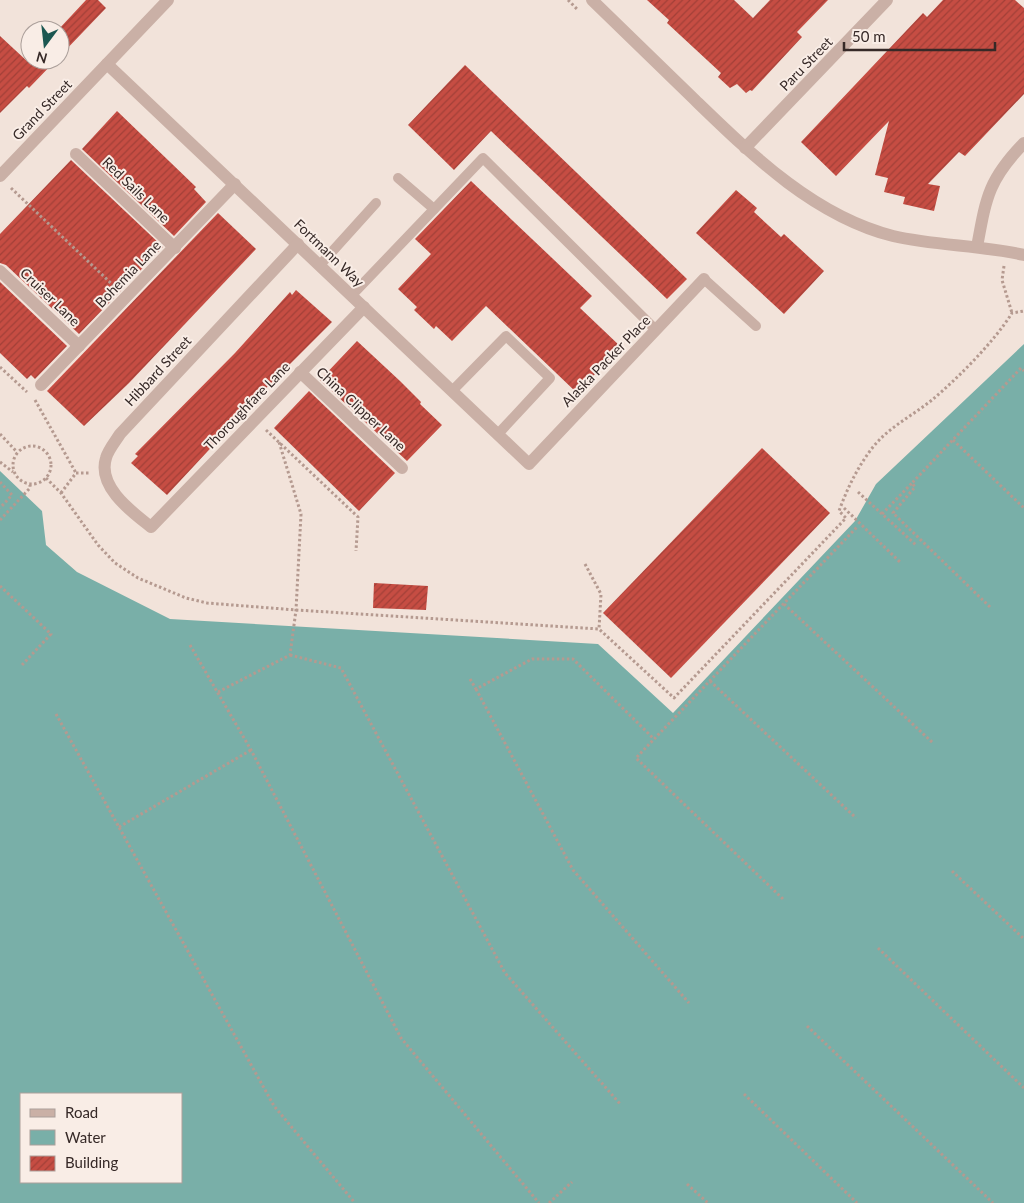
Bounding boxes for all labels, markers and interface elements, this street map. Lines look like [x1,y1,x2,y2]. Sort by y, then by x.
north arrow [20,20,70,70]
scale bar [844,20,995,52]
text: 50 m [852,27,886,45]
street label: Paru Street [776,33,836,94]
text: N [34,48,49,68]
street label: Grand Street [8,76,75,144]
street label: Red Sails Lane [99,153,174,226]
street label: Fortmann Way [291,215,368,291]
street label: Bohemia Lane [91,237,164,311]
street label: Cruiser Lane [17,264,84,329]
street label: Alaska Packer Place [558,311,654,410]
street label: Hibbard Street [121,332,194,409]
street label: Thoroughfare Lane [200,358,293,453]
street label: China Clipper Lane [313,363,409,454]
legend [20,1093,182,1183]
text: Road [65,1103,98,1121]
text: Water [65,1128,106,1146]
text: Building [65,1153,118,1171]

